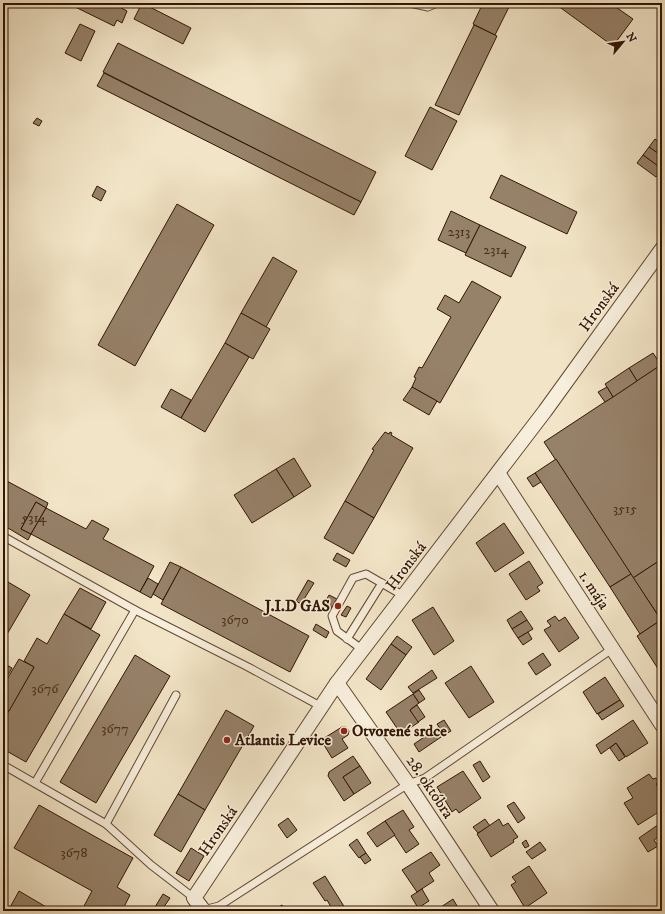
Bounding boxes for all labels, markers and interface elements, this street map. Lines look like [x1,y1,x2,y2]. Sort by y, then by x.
north arrow [603,22,643,62]
text: N [623,30,639,45]
house number: 2313 [448,223,470,241]
house number: 2314 [483,241,510,259]
street label: Hronská [575,278,624,335]
house number: 3515 [613,500,637,518]
house number: 5314 [21,509,48,527]
street label: Hronská [381,538,431,594]
street label: 1. mája [574,567,614,613]
place label: J.I.D GAS [263,596,330,616]
marker: J.I.D GAS [333,601,343,611]
house number: 3670 [221,611,249,629]
house number: 3676 [31,680,59,698]
house number: 3677 [101,720,129,738]
place label: Otvorené srdce [352,721,447,741]
marker: Otvorené srdce [339,726,349,736]
place label: Atlantis Levice [234,730,331,750]
marker: Atlantis Levice [222,735,232,745]
street label: 28. októbra [402,752,458,823]
street label: Hronská [194,802,242,860]
house number: 3678 [61,844,87,862]

